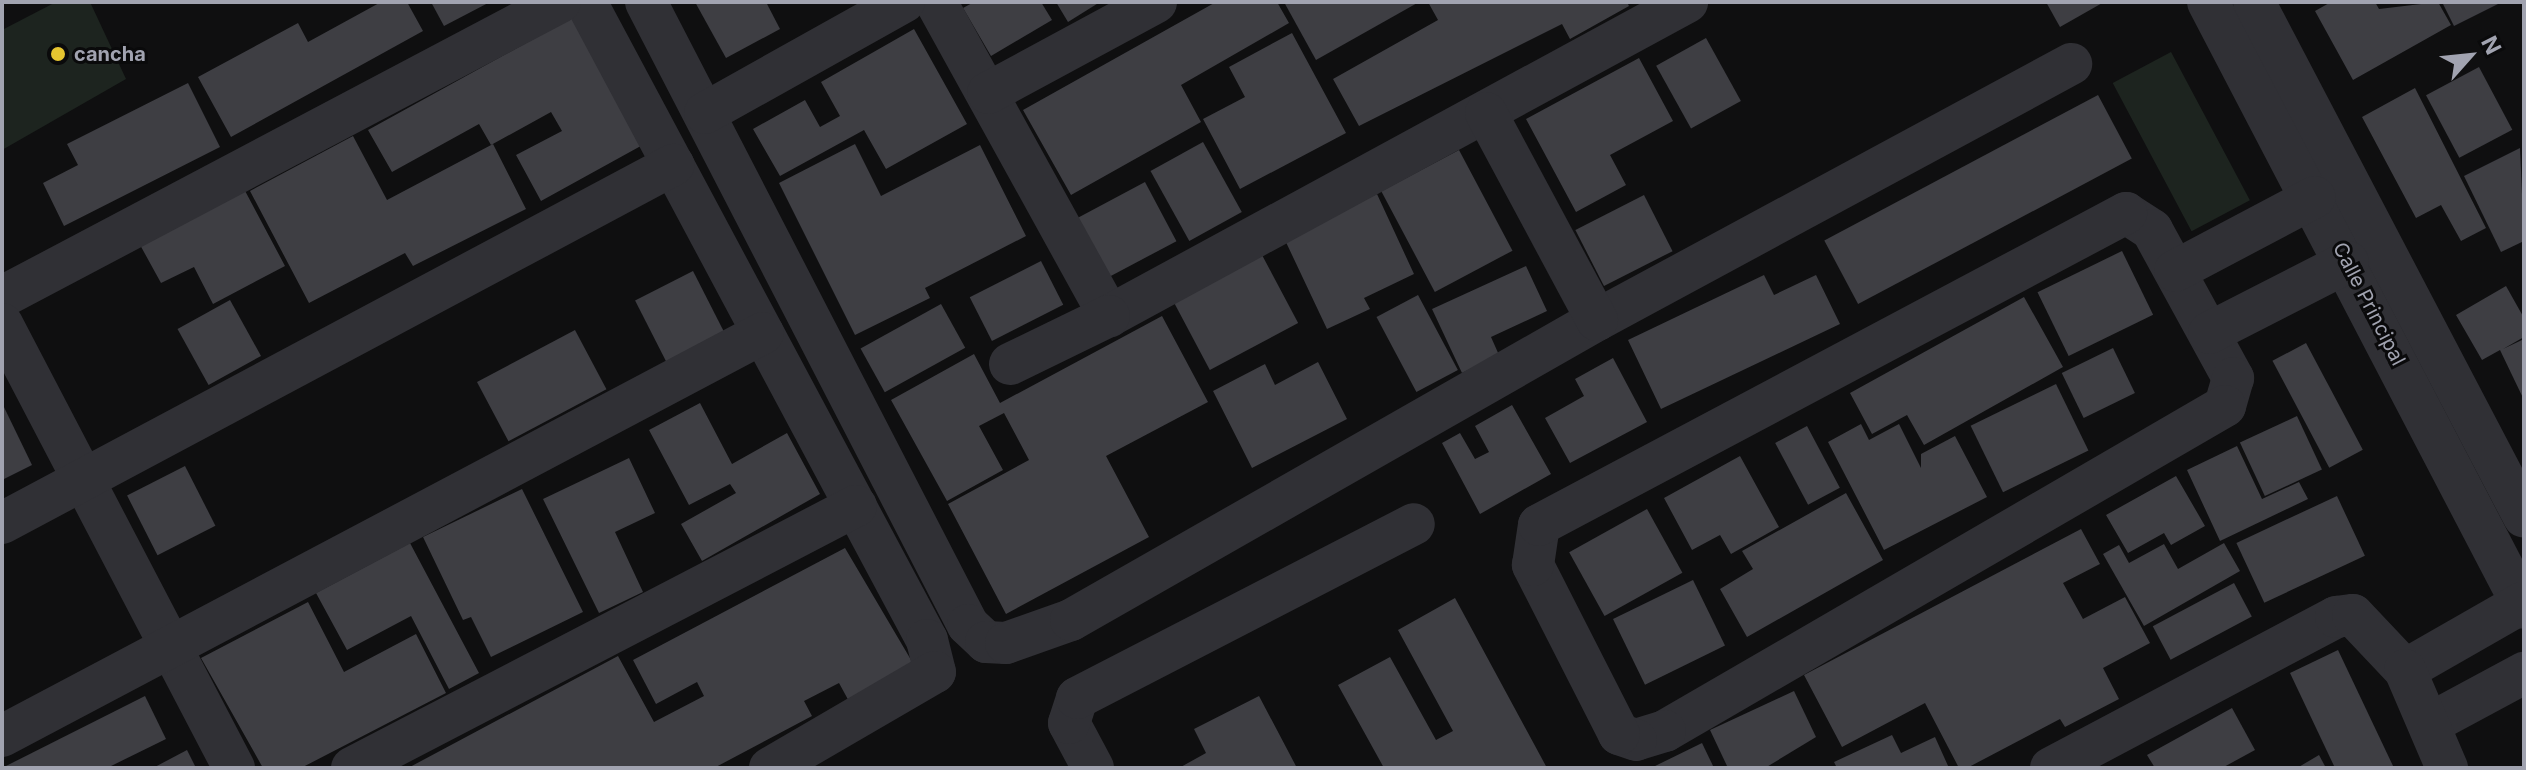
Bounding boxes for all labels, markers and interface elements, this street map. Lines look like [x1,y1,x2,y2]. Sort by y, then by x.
north arrow [2430,16,2510,96]
text: N [2476,32,2507,58]
place label: cancha [74,42,146,66]
marker: cancha [49,45,67,63]
street label: Calle Principal [2328,238,2410,370]

